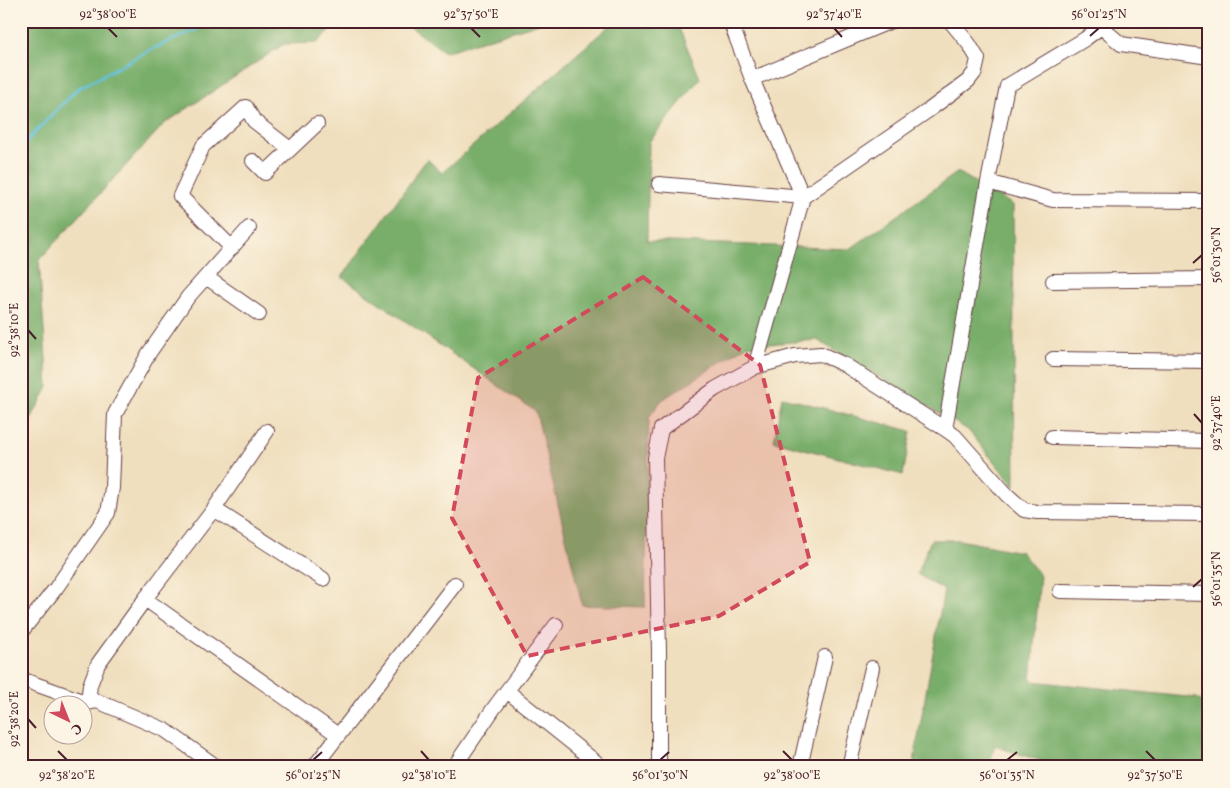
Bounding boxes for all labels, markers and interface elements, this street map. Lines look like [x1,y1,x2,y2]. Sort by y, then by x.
text: 92°38'00"E [79,7,137,23]
text: 92°37'50"E [443,7,499,23]
text: 92°37'40"E [806,7,862,23]
text: 56°01'25"N [1071,7,1127,23]
text: 56°01'30"N [1209,227,1225,283]
text: 92°38'10"E [7,303,23,357]
text: 92°37'40"E [1209,395,1225,451]
text: 56°01'35"N [1209,551,1225,607]
text: 92°38'20"E [7,691,23,747]
north arrow [42,696,92,746]
text: С [66,718,86,738]
text: 92°38'20"E [39,768,95,784]
text: 56°01'25"N [285,768,341,784]
text: 92°38'10"E [402,768,456,784]
text: 56°01'30"N [632,768,688,784]
text: 92°38'00"E [763,768,821,784]
text: 56°01'35"N [979,768,1035,784]
text: 92°37'50"E [1127,768,1183,784]

